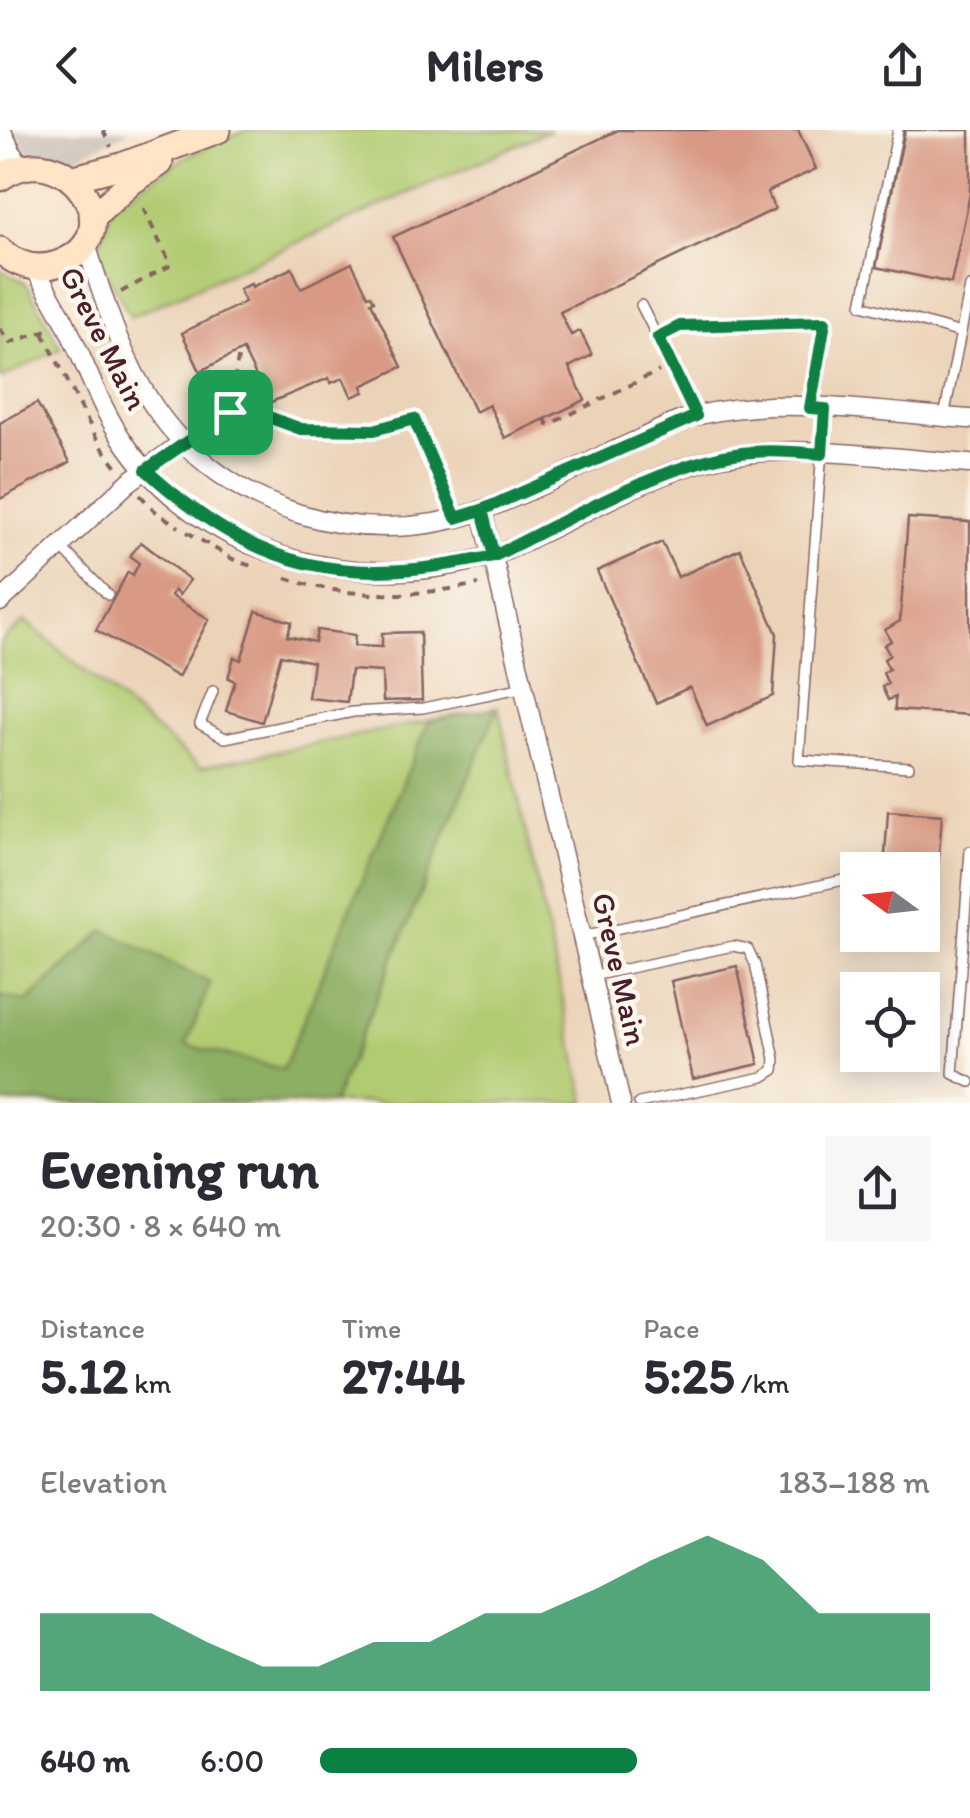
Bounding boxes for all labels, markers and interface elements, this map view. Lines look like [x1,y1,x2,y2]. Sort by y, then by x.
icon: back [40,38,95,93]
text: Milers [426,38,544,92]
icon: share [875,38,930,93]
street label: Greve Main [52,260,156,416]
pin [188,370,273,455]
icon: arrive [203,385,258,440]
north arrow [840,852,940,952]
map controls [840,852,940,1072]
street label: Greve Main [584,889,656,1049]
button: locate [840,972,940,1072]
text: Evening run [40,1136,319,1202]
button: share [825,1136,930,1241]
text: 20:30 · 8 × 640 m [40,1207,281,1245]
text: Distance [40,1311,145,1345]
text: Time [342,1311,401,1345]
text: Pace [643,1311,699,1345]
text: 5.12 [40,1345,128,1406]
text: 27:44 [342,1345,465,1406]
text: 5:25 [643,1345,734,1406]
text: km [128,1366,171,1400]
text: /km [734,1366,790,1400]
text: Elevation [40,1463,167,1501]
text: 183–188 m [778,1463,930,1501]
text: 640 m [40,1742,130,1780]
text: 6:00 [200,1742,264,1780]

